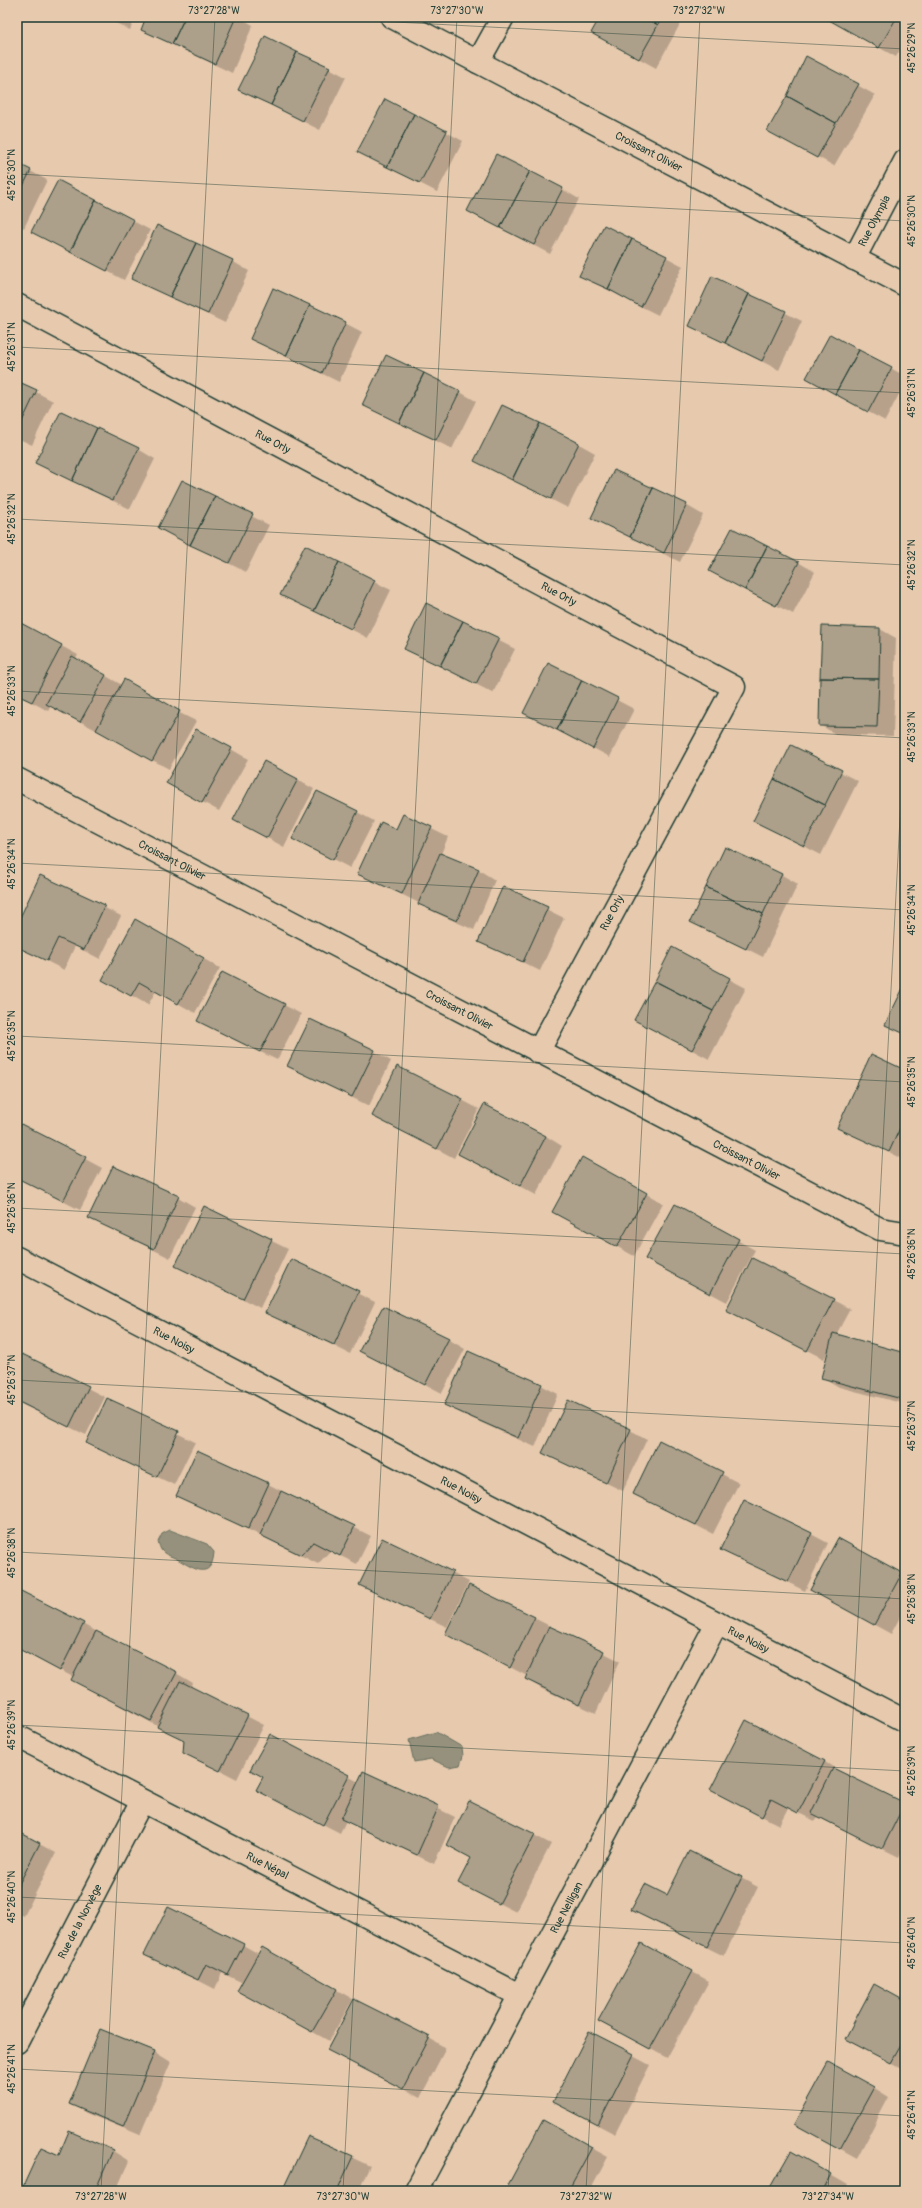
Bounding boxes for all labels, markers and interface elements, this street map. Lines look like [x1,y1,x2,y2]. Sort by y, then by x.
text: 73°27'28"W [188,5,240,17]
text: 73°27'30"W [430,5,484,17]
text: 73°27'32"W [673,5,725,17]
text: 45°26'29"N [906,22,918,73]
street label: Croissant Olivier [613,128,685,174]
text: 45°26'30"N [6,149,18,201]
street label: Rue Olympia [855,193,893,249]
text: 45°26'30"N [906,195,918,247]
text: 45°26'31"N [6,322,18,372]
text: 45°26'31"N [906,368,918,418]
street label: Rue Orly [253,427,293,456]
text: 45°26'32"N [6,493,18,544]
text: 45°26'32"N [906,539,918,590]
street label: Rue Orly [539,579,579,609]
text: 45°26'33"N [6,665,18,716]
text: 45°26'33"N [906,711,918,762]
street label: Croissant Olivier [136,837,208,883]
text: 45°26'34"N [6,838,18,890]
text: 45°26'34"N [906,884,918,936]
street label: Rue Orly [597,893,627,933]
street label: Croissant Olivier [424,987,495,1033]
text: 45°26'35"N [6,1010,18,1061]
text: 45°26'35"N [906,1056,918,1107]
street label: Croissant Olivier [711,1137,783,1182]
text: 45°26'36"N [6,1182,18,1234]
text: 45°26'36"N [906,1228,918,1280]
street label: Rue Noisy [151,1324,197,1356]
text: 45°26'37"N [6,1354,18,1405]
text: 45°26'37"N [906,1400,918,1451]
street label: Rue Noisy [438,1474,484,1506]
text: 45°26'38"N [6,1528,18,1578]
text: 45°26'38"N [906,1574,918,1624]
street label: Rue Noisy [726,1623,772,1656]
text: 45°26'39"N [6,1699,18,1750]
text: 45°26'39"N [906,1745,918,1796]
street label: Rue Népal [244,1849,291,1882]
text: 45°26'40"N [6,1871,18,1923]
street label: Rue Nelligan [547,1879,585,1935]
street label: Rue de la Norvège [55,1881,105,1961]
text: 45°26'40"N [906,1917,918,1969]
text: 45°26'41"N [6,2044,18,2094]
text: 45°26'41"N [906,2090,918,2140]
text: 73°27'28"W [75,2191,127,2203]
text: 73°27'30"W [316,2191,370,2203]
text: 73°27'32"W [560,2191,612,2203]
text: 73°27'34"W [802,2191,855,2203]

